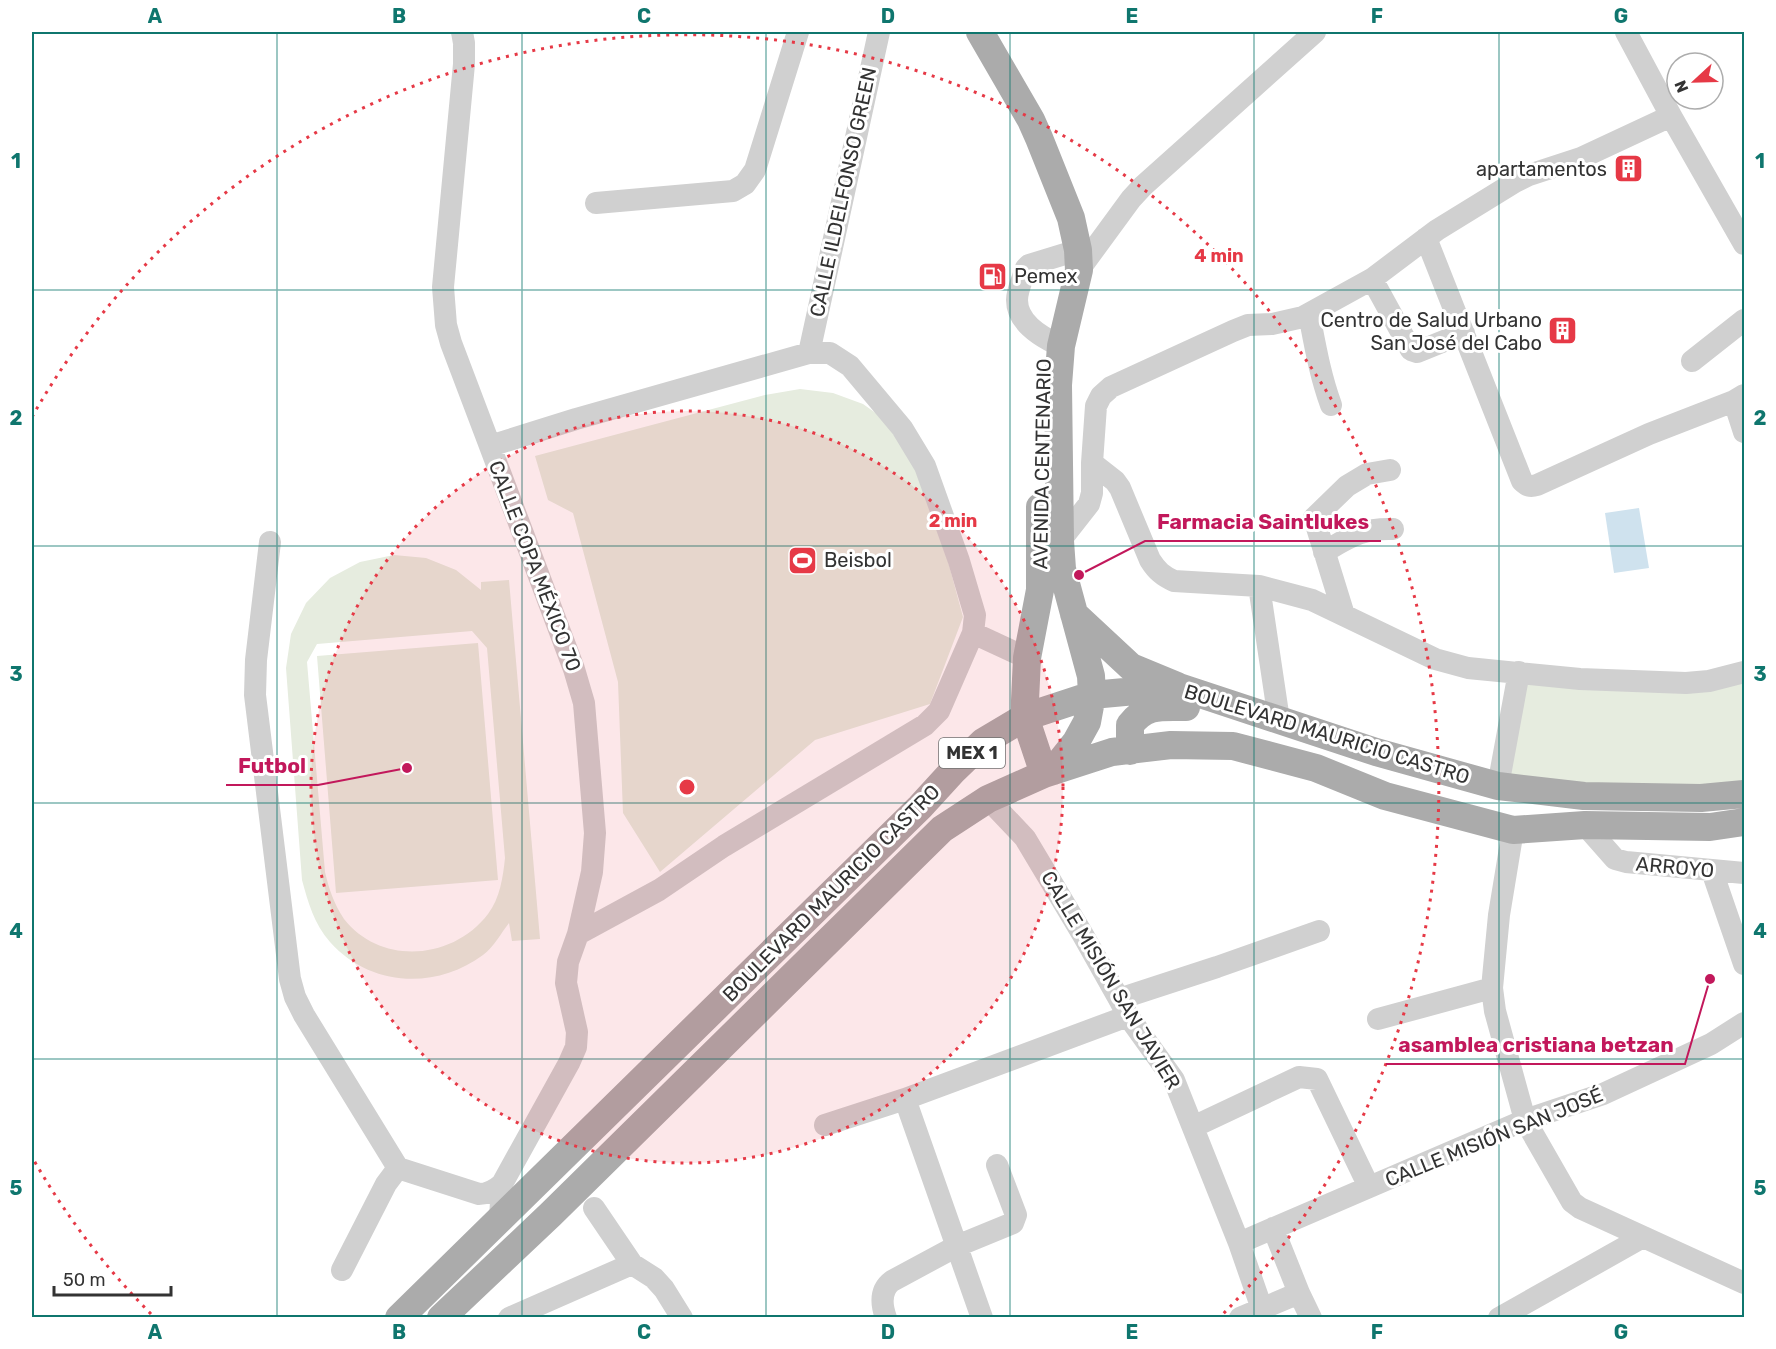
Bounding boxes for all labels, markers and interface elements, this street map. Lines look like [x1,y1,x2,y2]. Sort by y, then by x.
text: A [148,4,163,28]
text: B [392,4,406,28]
text: C [637,4,651,28]
text: D [881,4,895,28]
text: E [1126,4,1138,28]
text: F [1371,4,1383,28]
text: G [1614,4,1628,28]
north arrow [1665,51,1725,111]
street label: CALLE ILDELFONSO GREEN [805,65,881,319]
text: N [1671,78,1693,95]
text: 1 [11,149,21,173]
text: 1 [1755,149,1765,173]
building icon: apartamentos [1612,153,1644,185]
place label: apartamentos [1476,157,1607,181]
text: 4 min [1194,245,1244,267]
fuel station icon: Pemex [977,260,1009,292]
place label: Pemex [1014,264,1078,288]
place label: Centro de Salud Urbano San José del Cabo [1321,308,1542,355]
building icon: Centro de Salud Urbano San José del Cabo [1547,315,1579,347]
street label: AVENIDA CENTENARIO [1028,358,1056,570]
text: 2 [10,406,23,430]
text: 2 [1754,406,1767,430]
street label: CALLE COPA MÉXICO 70 [484,457,586,675]
callout: Farmacia Saintlukes [1145,502,1381,541]
text: Farmacia Saintlukes [1157,509,1369,534]
text: 2 min [929,510,977,532]
sports icon: Beisbol [787,544,819,576]
place label: Beisbol [824,548,892,572]
text: 3 [9,662,23,686]
text: 3 [1753,662,1767,686]
street label: BOULEVARD MAURICIO CASTRO [1181,679,1473,789]
road number: MEX 1 [939,738,1005,768]
callout: Futbol [226,746,318,785]
text: Futbol [238,753,306,778]
centre of rings [677,777,697,797]
street label: BOULEVARD MAURICIO CASTRO [717,779,945,1007]
street label: ARROYO [1635,852,1715,882]
street label: CALLE MISIÓN SAN JAVIER [1036,866,1186,1094]
text: 4 [9,919,23,943]
text: 4 [1753,919,1767,943]
callout: asamblea cristiana betzan [1386,1025,1685,1064]
text: asamblea cristiana betzan [1398,1032,1674,1057]
street label: CALLE MISIÓN SAN JOSÉ [1382,1082,1606,1192]
text: 5 [10,1176,23,1200]
text: 5 [1754,1176,1767,1200]
scale bar [54,1259,171,1297]
text: 50 m [63,1269,106,1291]
text: A [148,1320,163,1344]
text: B [392,1320,406,1344]
text: C [637,1320,651,1344]
text: D [881,1320,895,1344]
text: E [1126,1320,1138,1344]
text: F [1371,1320,1383,1344]
text: G [1614,1320,1628,1344]

